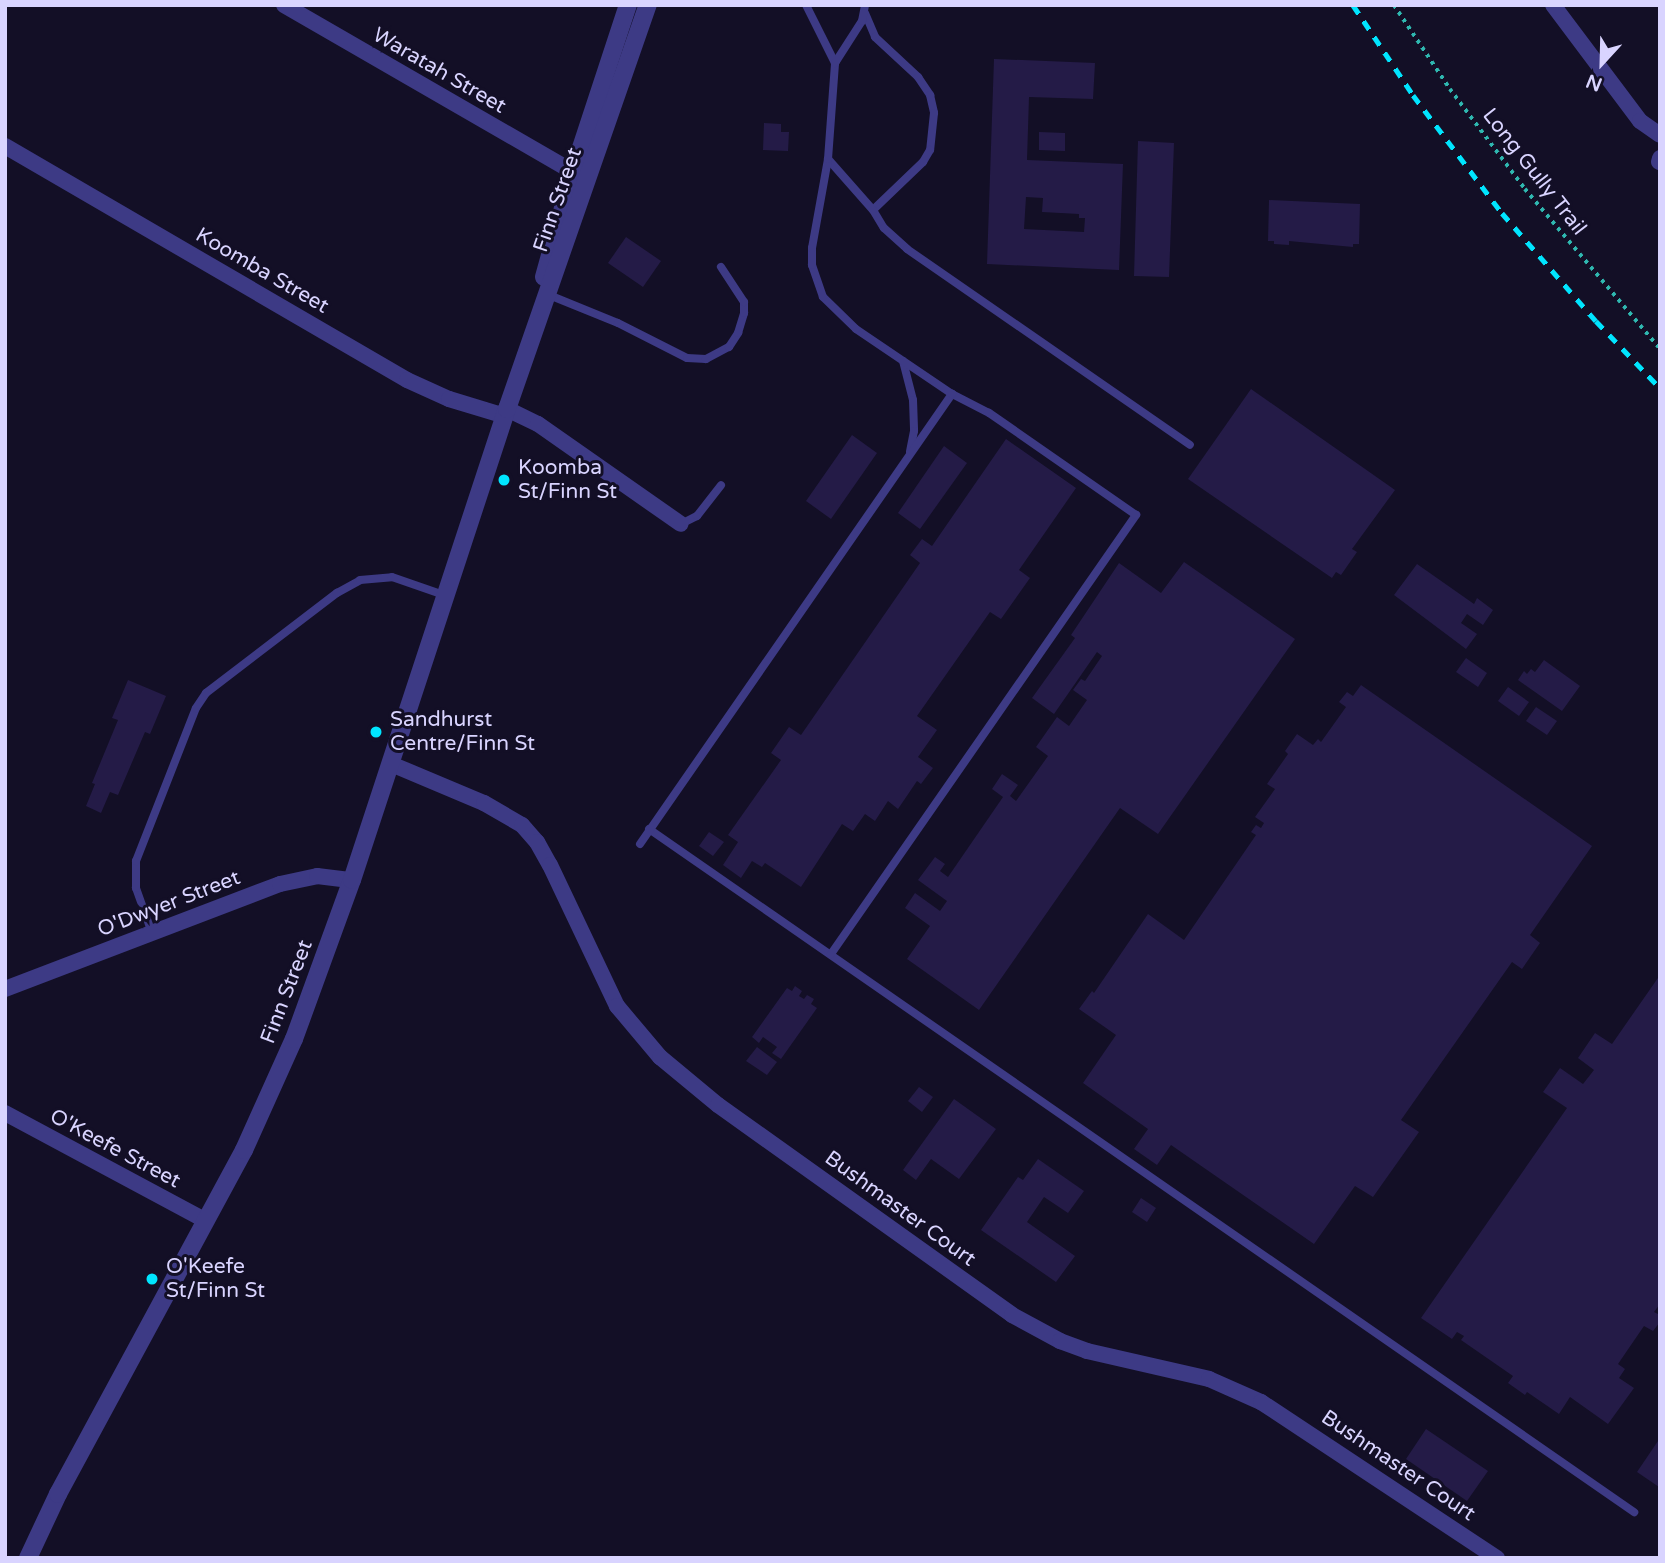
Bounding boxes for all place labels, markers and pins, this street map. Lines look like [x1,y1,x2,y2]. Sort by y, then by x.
place label: Koomba St/Finn St [518,455,617,505]
marker: Koomba St/Finn St [496,472,512,488]
place label: Sandhurst Centre/Finn St [390,707,535,757]
marker: Sandhurst Centre/Finn St [368,724,384,740]
place label: O'Keefe St/Finn St [166,1254,265,1304]
marker: O'Keefe St/Finn St [144,1271,160,1287]

